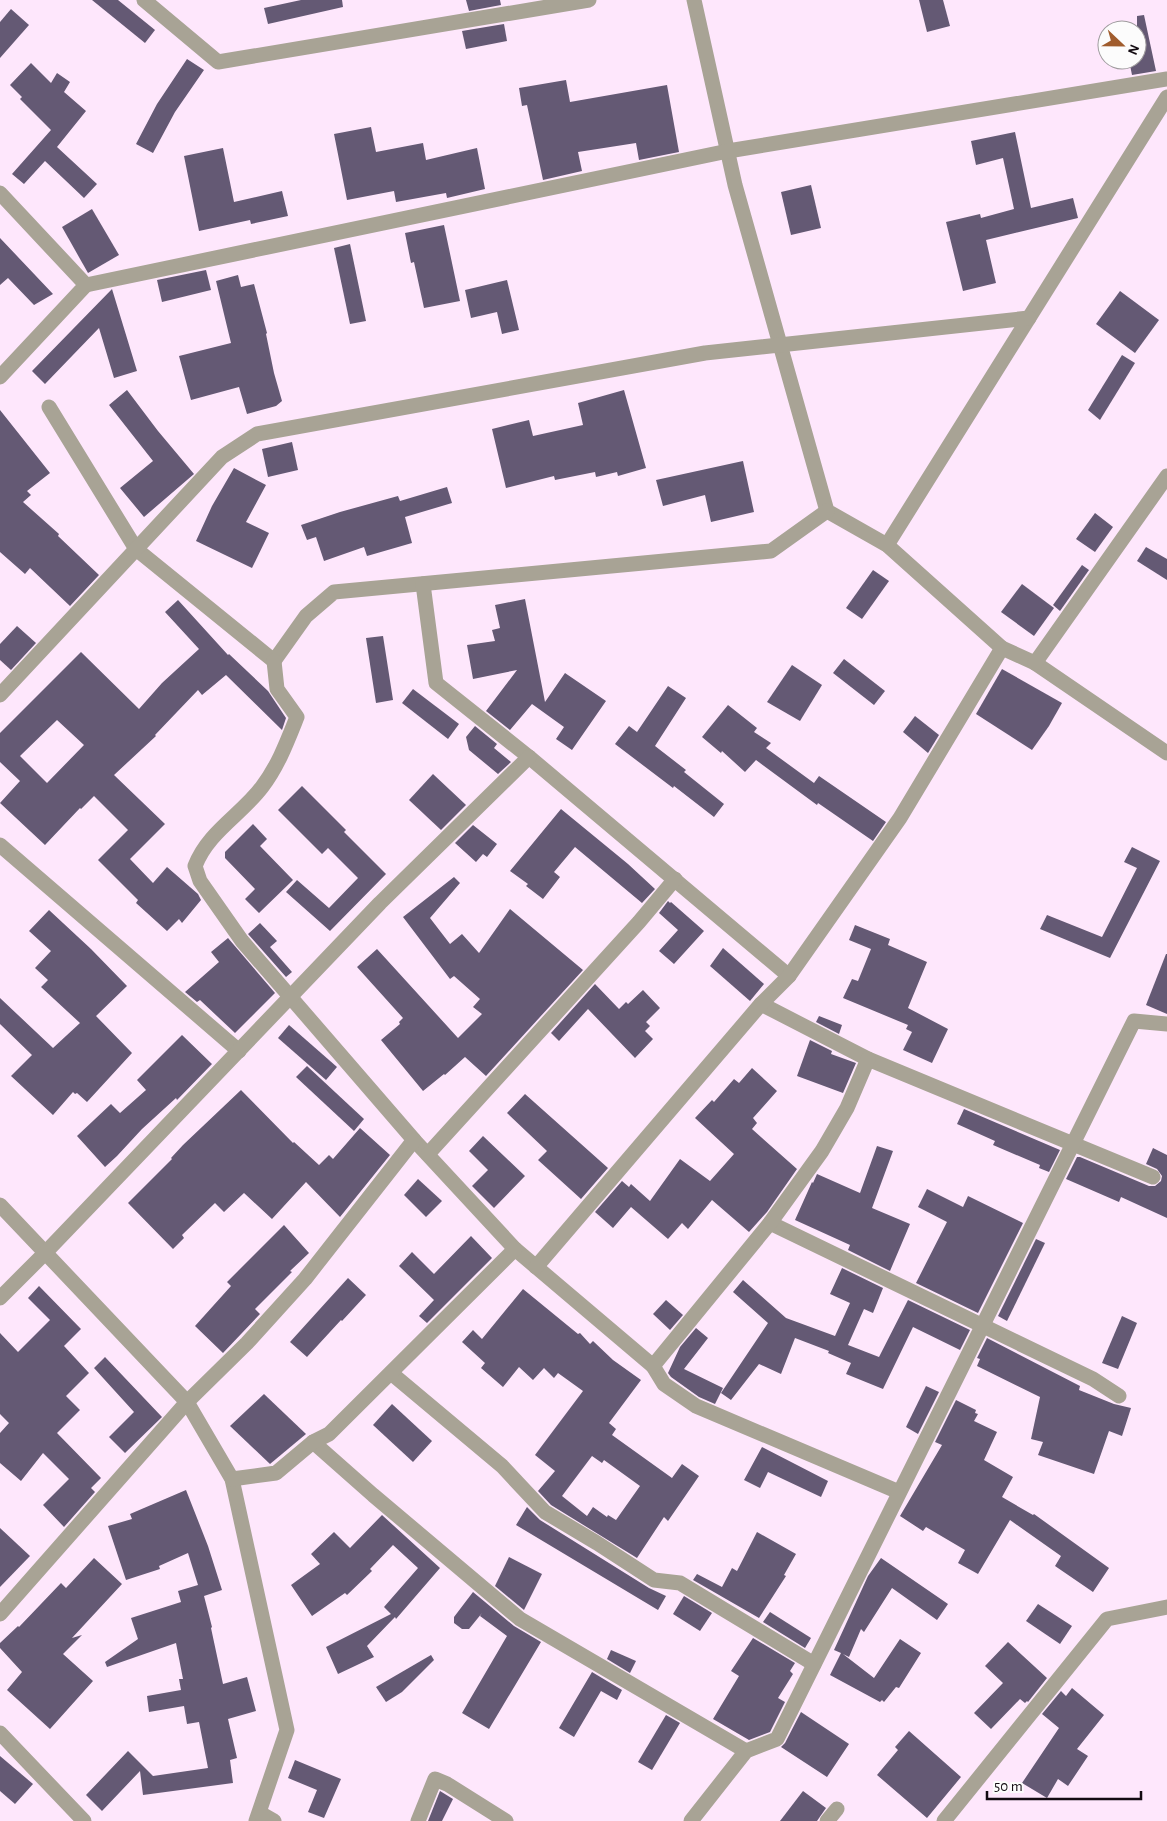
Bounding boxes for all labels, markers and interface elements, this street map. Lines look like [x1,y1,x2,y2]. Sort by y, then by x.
north arrow [1097,20,1147,70]
text: N [1125,42,1141,57]
scale bar [987,1768,1141,1800]
text: 50 m [994,1779,1023,1794]

